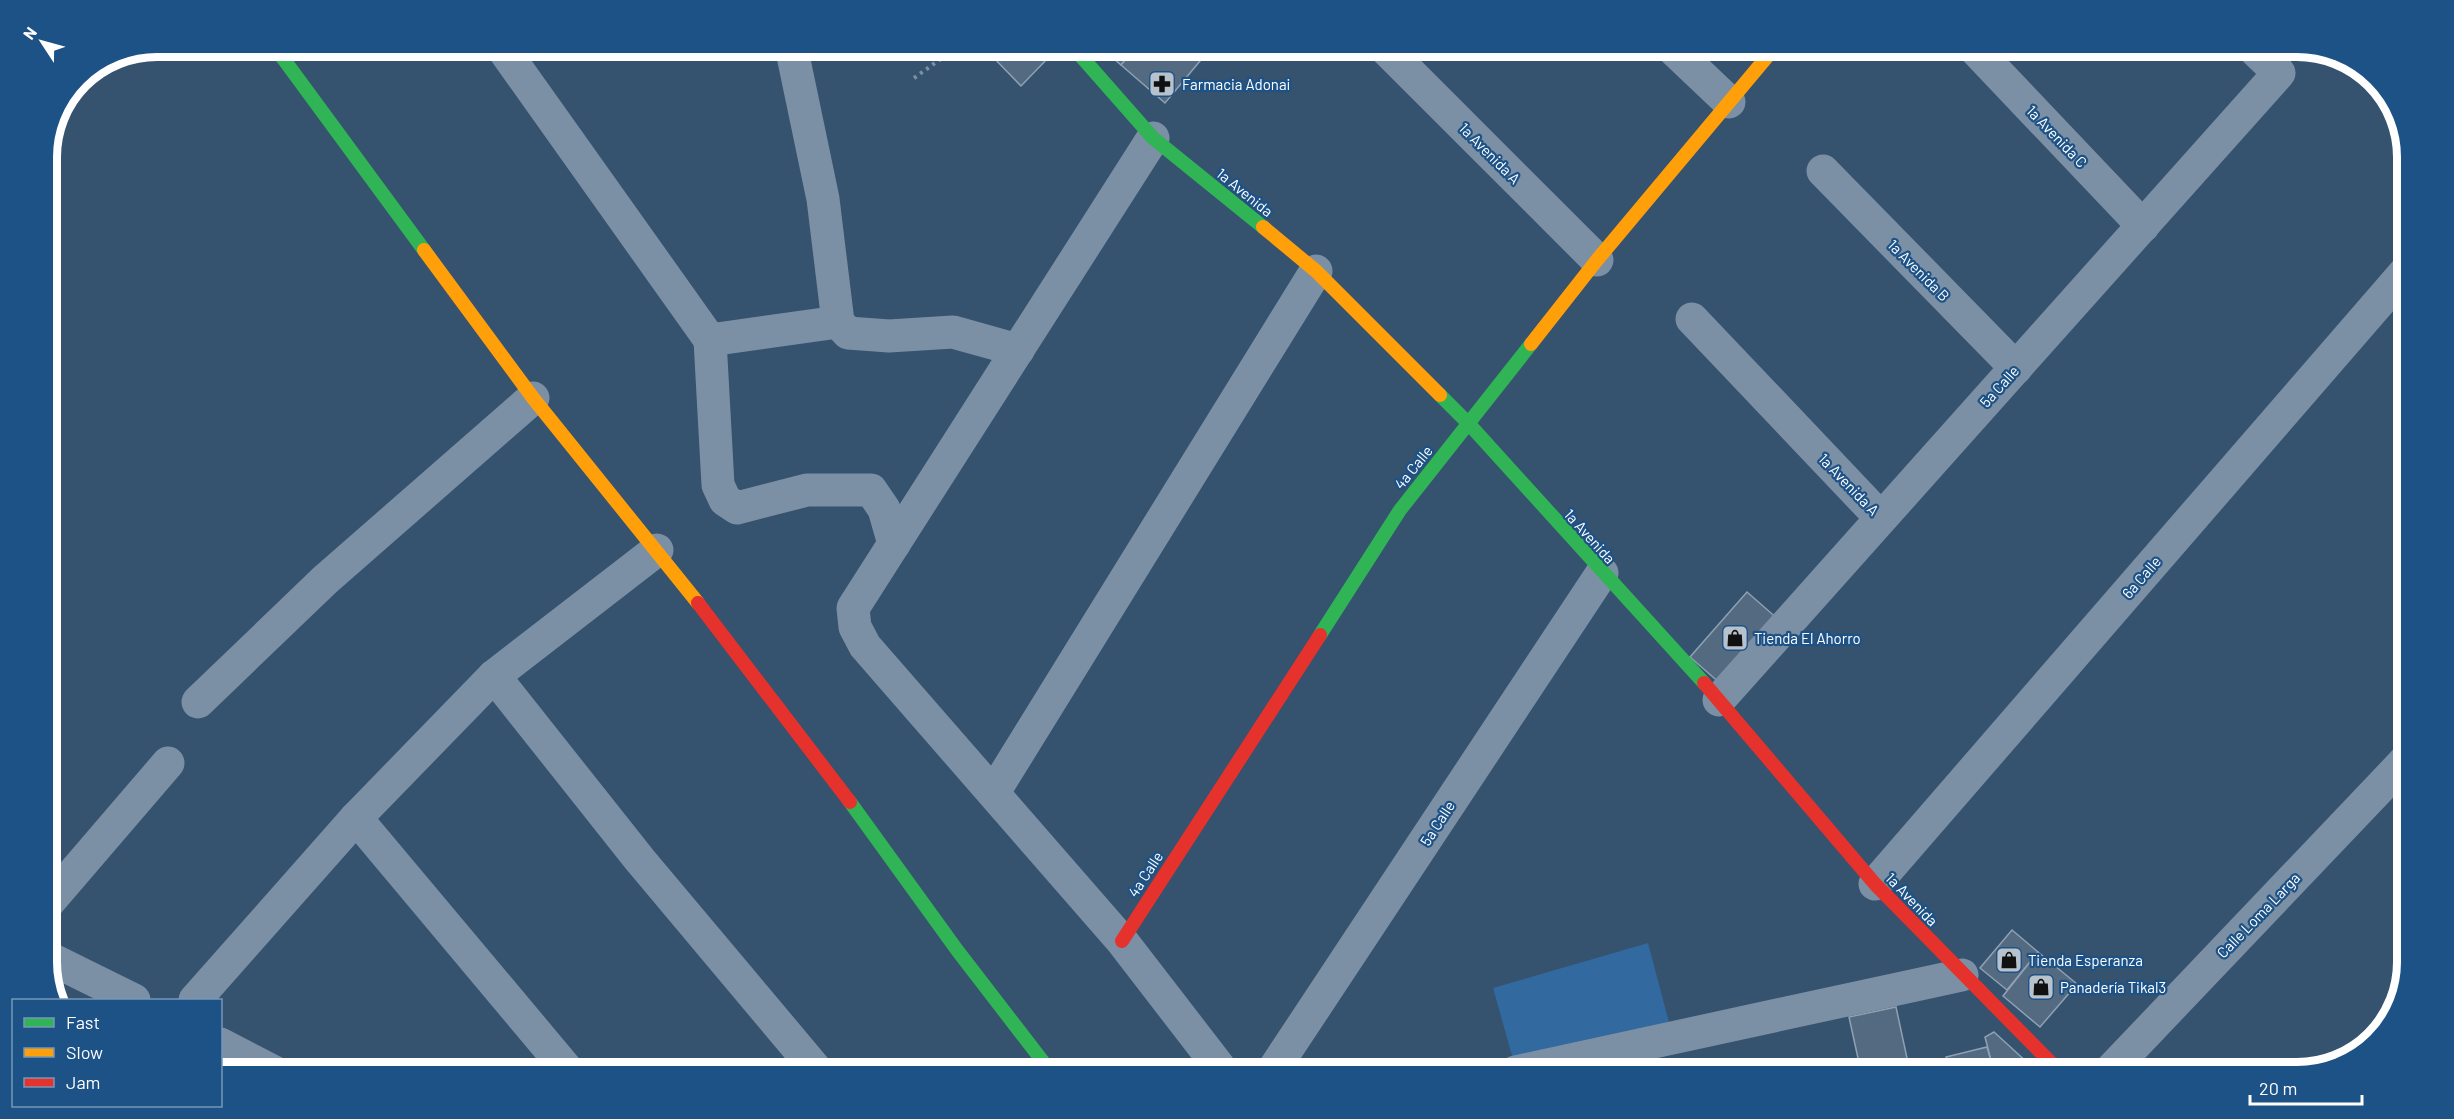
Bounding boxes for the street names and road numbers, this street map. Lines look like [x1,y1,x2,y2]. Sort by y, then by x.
street label: 1a Avenida C [2023,101,2091,171]
street label: 1a Avenida A [1456,119,1524,187]
street label: 1a Avenida [1213,164,1277,220]
street label: 1a Avenida B [1884,235,1954,305]
street label: 5a Calle [1976,361,2022,411]
street label: 4a Calle [1390,442,1436,492]
street label: 1a Avenida A [1815,449,1883,519]
street label: 1a Avenida [1561,505,1619,567]
street label: 6a Calle [2118,552,2164,602]
street label: 5a Calle [1416,797,1458,849]
street label: 4a Calle [1124,848,1166,900]
street label: 1a Avenida [1882,869,1942,929]
street label: Calle Loma Larga [2213,869,2303,961]

